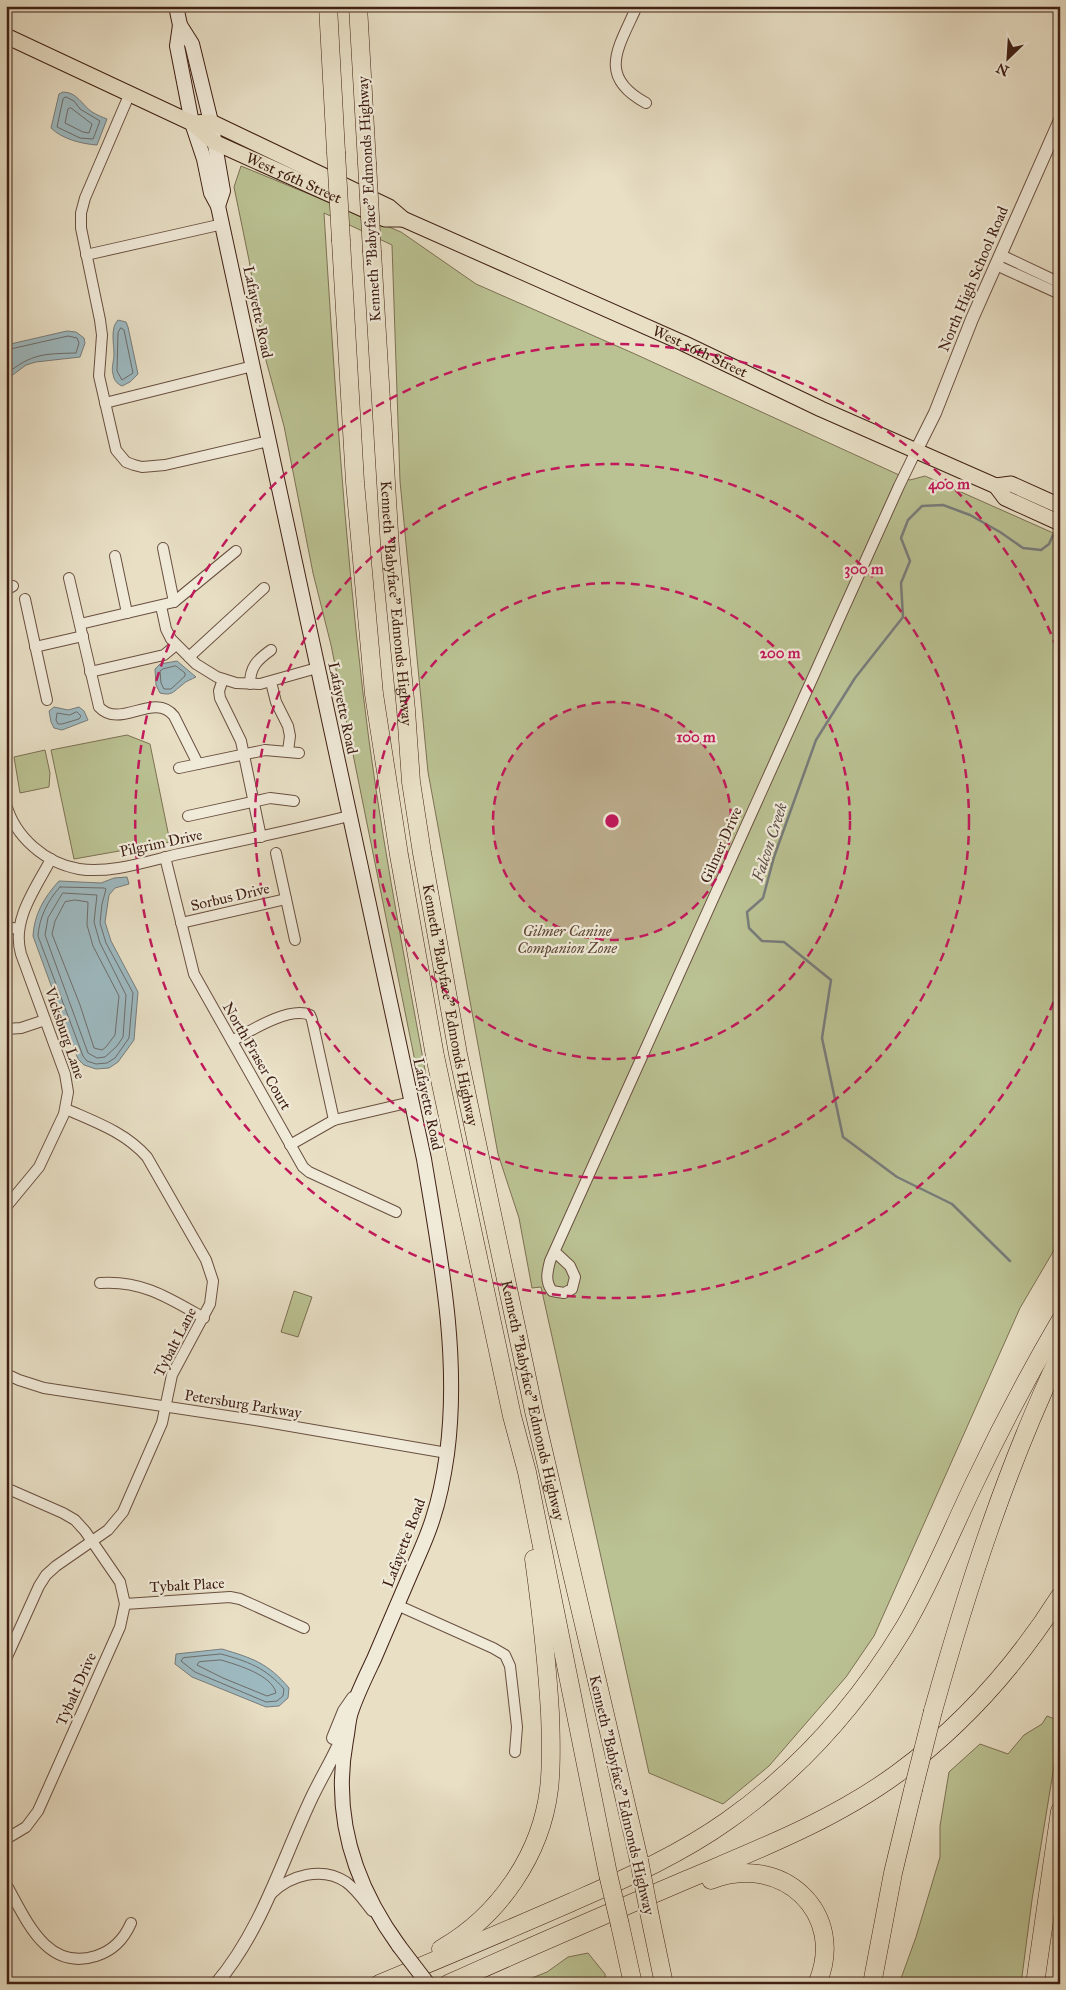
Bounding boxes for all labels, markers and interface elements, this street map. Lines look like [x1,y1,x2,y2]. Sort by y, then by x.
north arrow [984,32,1034,82]
text: N [994,59,1012,80]
street label: Kenneth "Babyface" Edmonds Highway [354,75,384,322]
street label: West 56th Street [243,149,345,208]
street label: North High School Road [934,203,1012,354]
street label: Lafayette Road [239,264,277,360]
street label: West 56th Street [650,322,751,382]
text: 400 m [928,475,970,494]
street label: Kenneth "Babyface" Edmonds Highway [377,480,416,727]
text: 300 m [844,560,884,579]
text: 200 m [760,644,801,662]
street label: Lafayette Road [324,660,362,756]
text: 100 m [676,728,716,746]
water label: Falcon Creek [748,800,791,885]
street label: Gilmer Drive [696,804,746,886]
centre of rings [603,812,621,830]
street label: Pilgrim Drive [118,825,204,861]
street label: Sorbus Drive [189,879,271,915]
street label: Kenneth "Babyface" Edmonds Highway [419,883,482,1129]
park label: Gilmer Canine Companion Zone [517,922,617,958]
street label: Vicksburg Lane [41,984,89,1081]
street label: North Fraser Court [219,999,295,1114]
street label: Lafayette Road [409,1056,447,1152]
street label: Kenneth "Babyface" Edmonds Highway [497,1279,569,1523]
street label: Tybalt Lane [150,1304,200,1380]
street label: Petersburg Parkway [183,1386,304,1422]
street label: Lafayette Road [379,1496,429,1590]
street label: Tybalt Place [149,1574,225,1596]
street label: Tybalt Drive [52,1650,100,1728]
street label: Kenneth "Babyface" Edmonds Highway [586,1673,659,1918]

